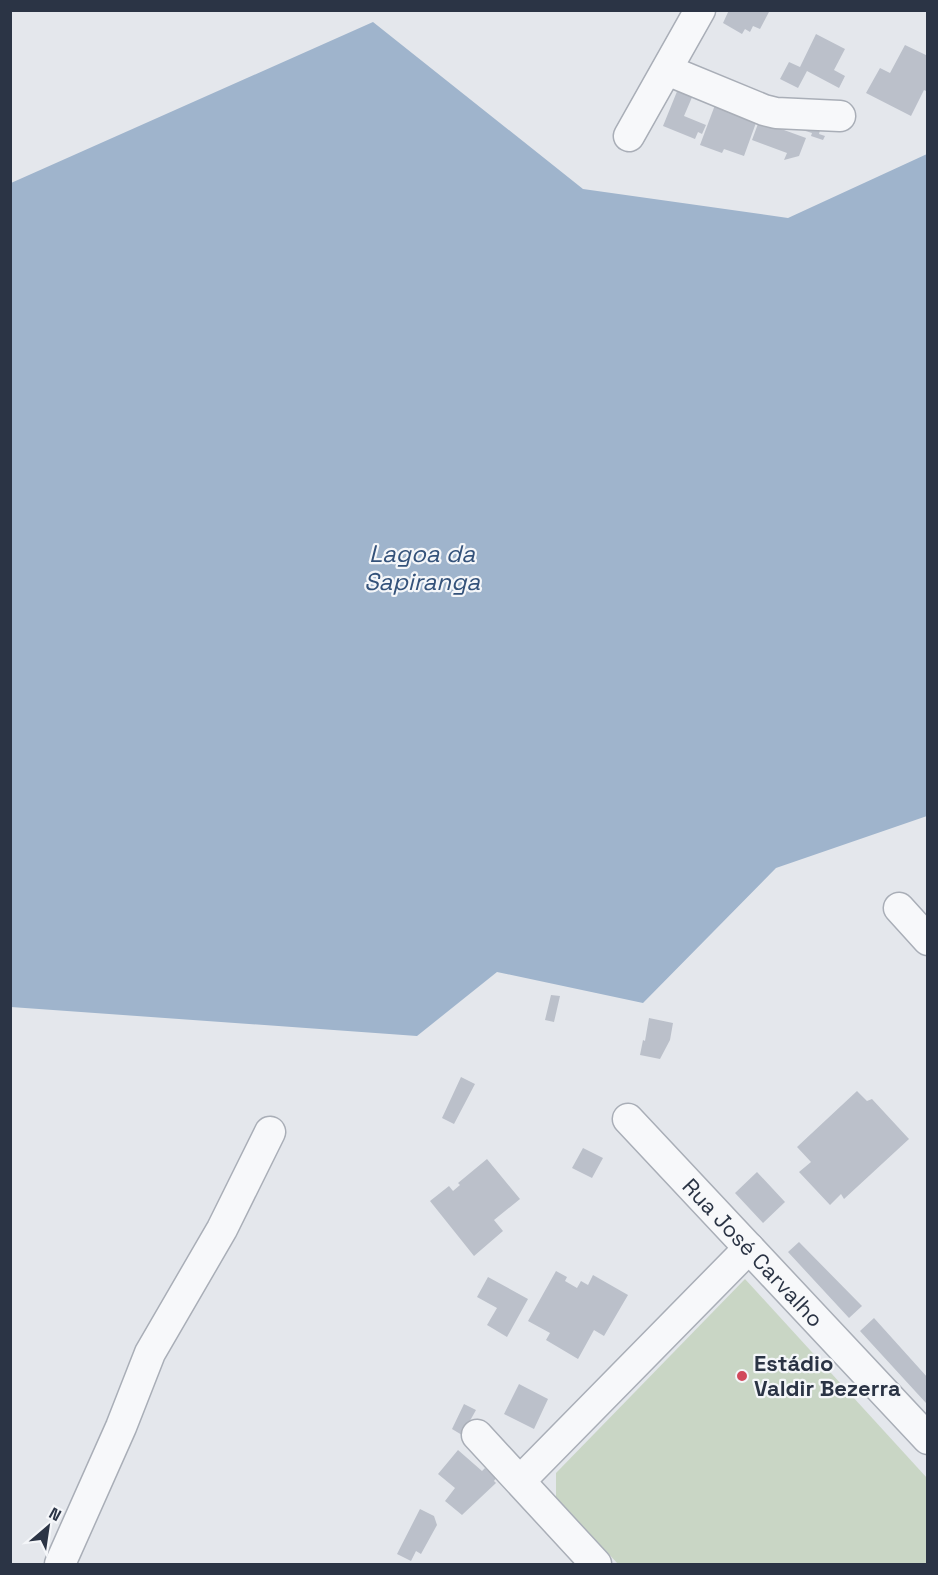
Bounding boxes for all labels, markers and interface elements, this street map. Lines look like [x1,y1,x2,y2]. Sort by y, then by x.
water label: Lagoa da Sapiranga [364,538,480,597]
street label: Rua José Carvalho [677,1172,830,1333]
place label: Estádio Valdir Bezerra [754,1349,901,1402]
marker: Estádio Valdir Bezerra [735,1369,749,1383]
north arrow [18,1497,78,1557]
text: N [45,1503,65,1526]

